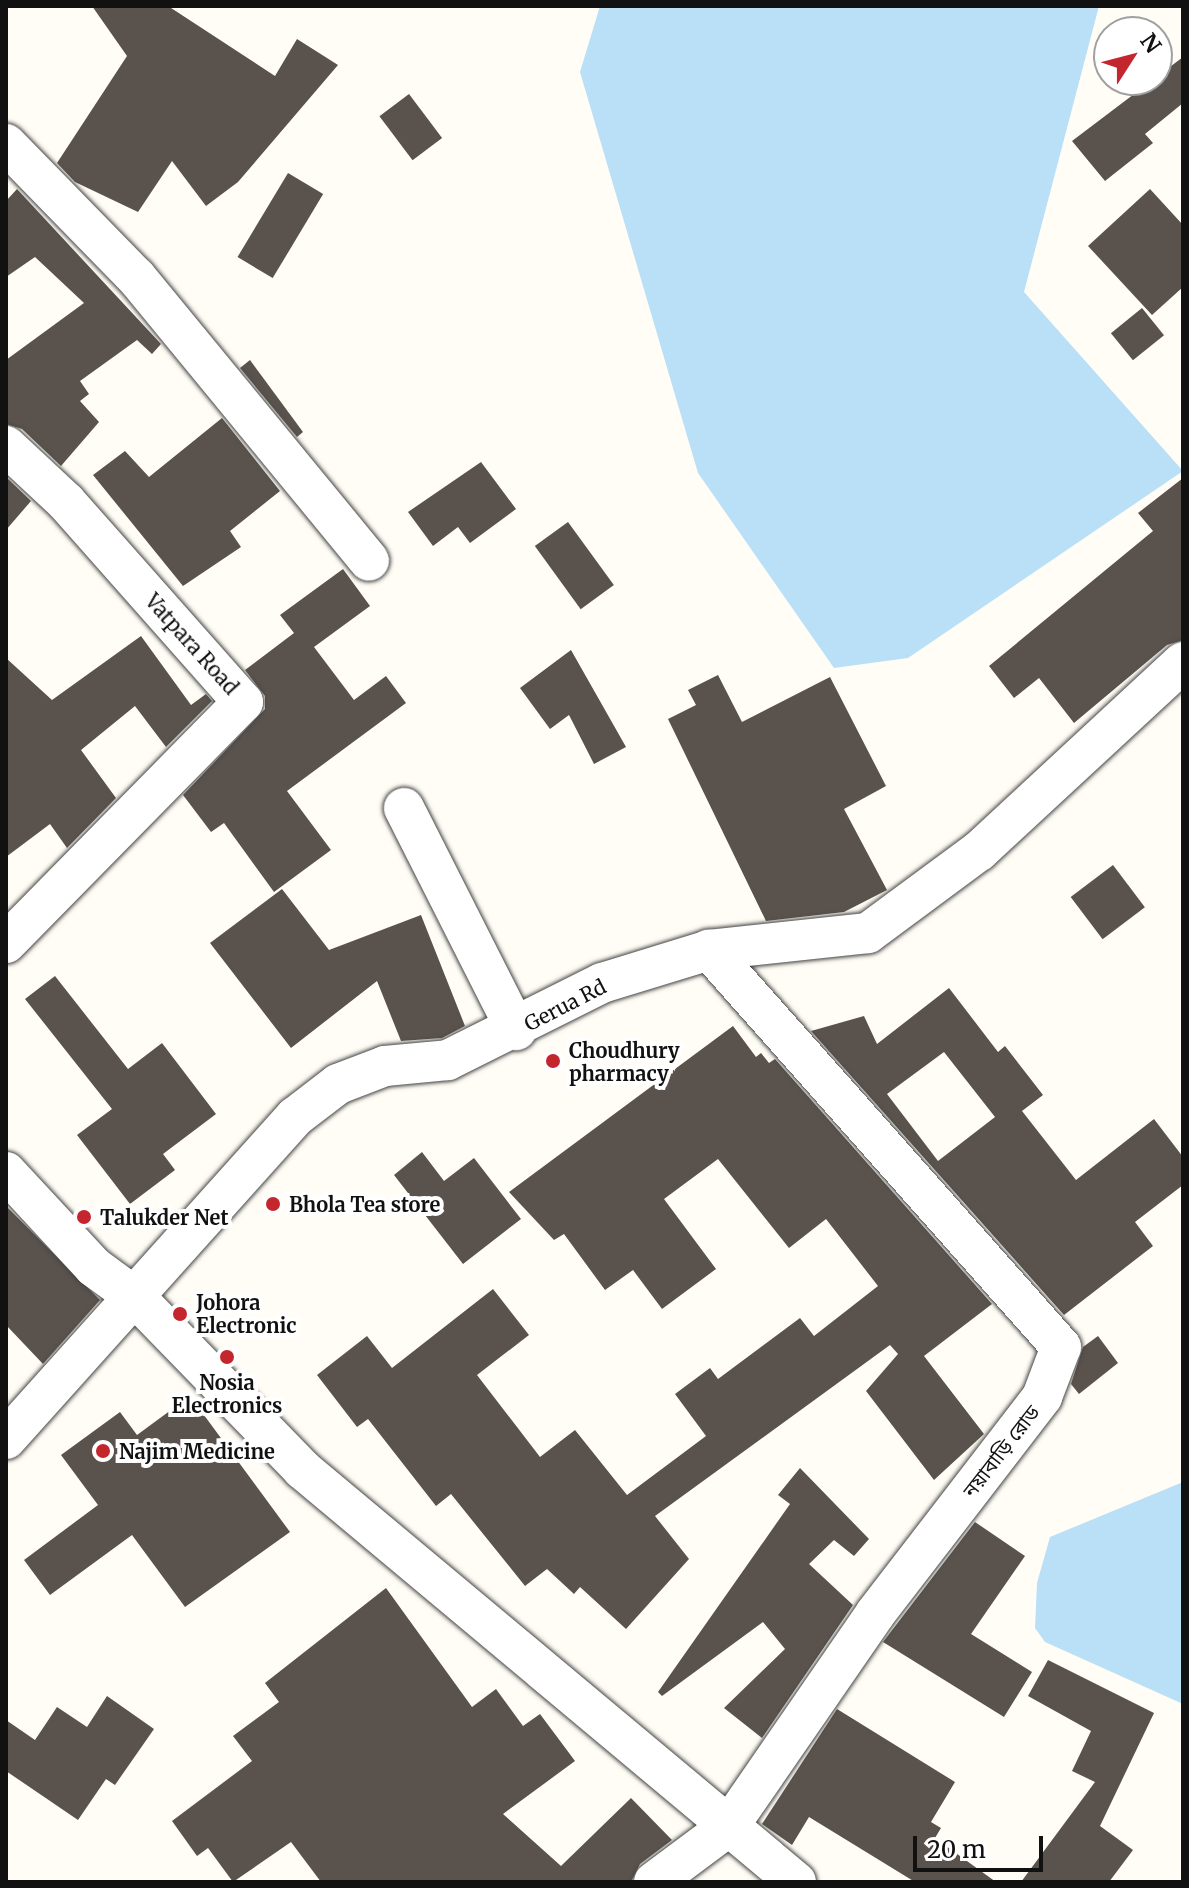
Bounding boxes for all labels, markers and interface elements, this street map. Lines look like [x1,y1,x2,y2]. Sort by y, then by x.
north arrow [1093,16,1173,96]
text: N [1134,28,1167,58]
street label: Vatpara Road [141,589,243,699]
street label: Gerua Rd [520,974,610,1036]
place label: Choudhury pharmacy [569,1038,680,1085]
marker: Choudhury pharmacy [544,1052,562,1070]
place label: Bhola Tea store [289,1192,440,1216]
marker: Bhola Tea store [264,1195,282,1213]
place label: Talukder Net [100,1205,228,1229]
marker: Talukder Net [75,1208,93,1226]
place label: Johora Electronic [196,1290,296,1337]
marker: Johora Electronic [171,1305,189,1323]
marker: Nosia Electronics [218,1348,236,1366]
place label: Nosia Electronics [172,1370,282,1417]
street label: নয়াবাড়ি রোড [958,1400,1044,1502]
place label: Najim Medicine [119,1439,275,1463]
marker: Najim Medicine [94,1442,112,1460]
scale bar [917,1820,1047,1870]
text: 20 m [927,1834,986,1865]

